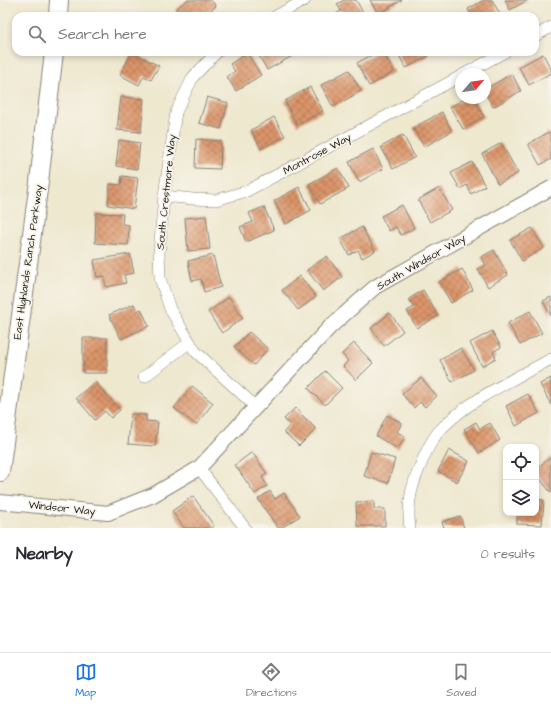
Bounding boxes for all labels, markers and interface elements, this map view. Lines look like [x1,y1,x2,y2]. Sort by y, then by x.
search box [12,12,539,56]
icon: search [26,23,48,45]
text: Search here [58,24,147,45]
north arrow [455,68,491,104]
street label: Montrose Way [280,130,354,179]
street label: South Crestmore Way [152,133,181,251]
street label: East Highlands Ranch Parkway [10,184,47,340]
street label: South Windsor Way [374,230,469,294]
map controls [503,444,539,516]
button: locate [503,444,539,480]
button: layers [503,480,539,516]
street label: Windsor Way [28,497,96,520]
text: Nearby [16,542,73,566]
text: 0 results [480,545,535,563]
tab: Map [75,661,97,700]
tab: Directions [246,661,297,700]
tab: Saved [446,661,476,700]

